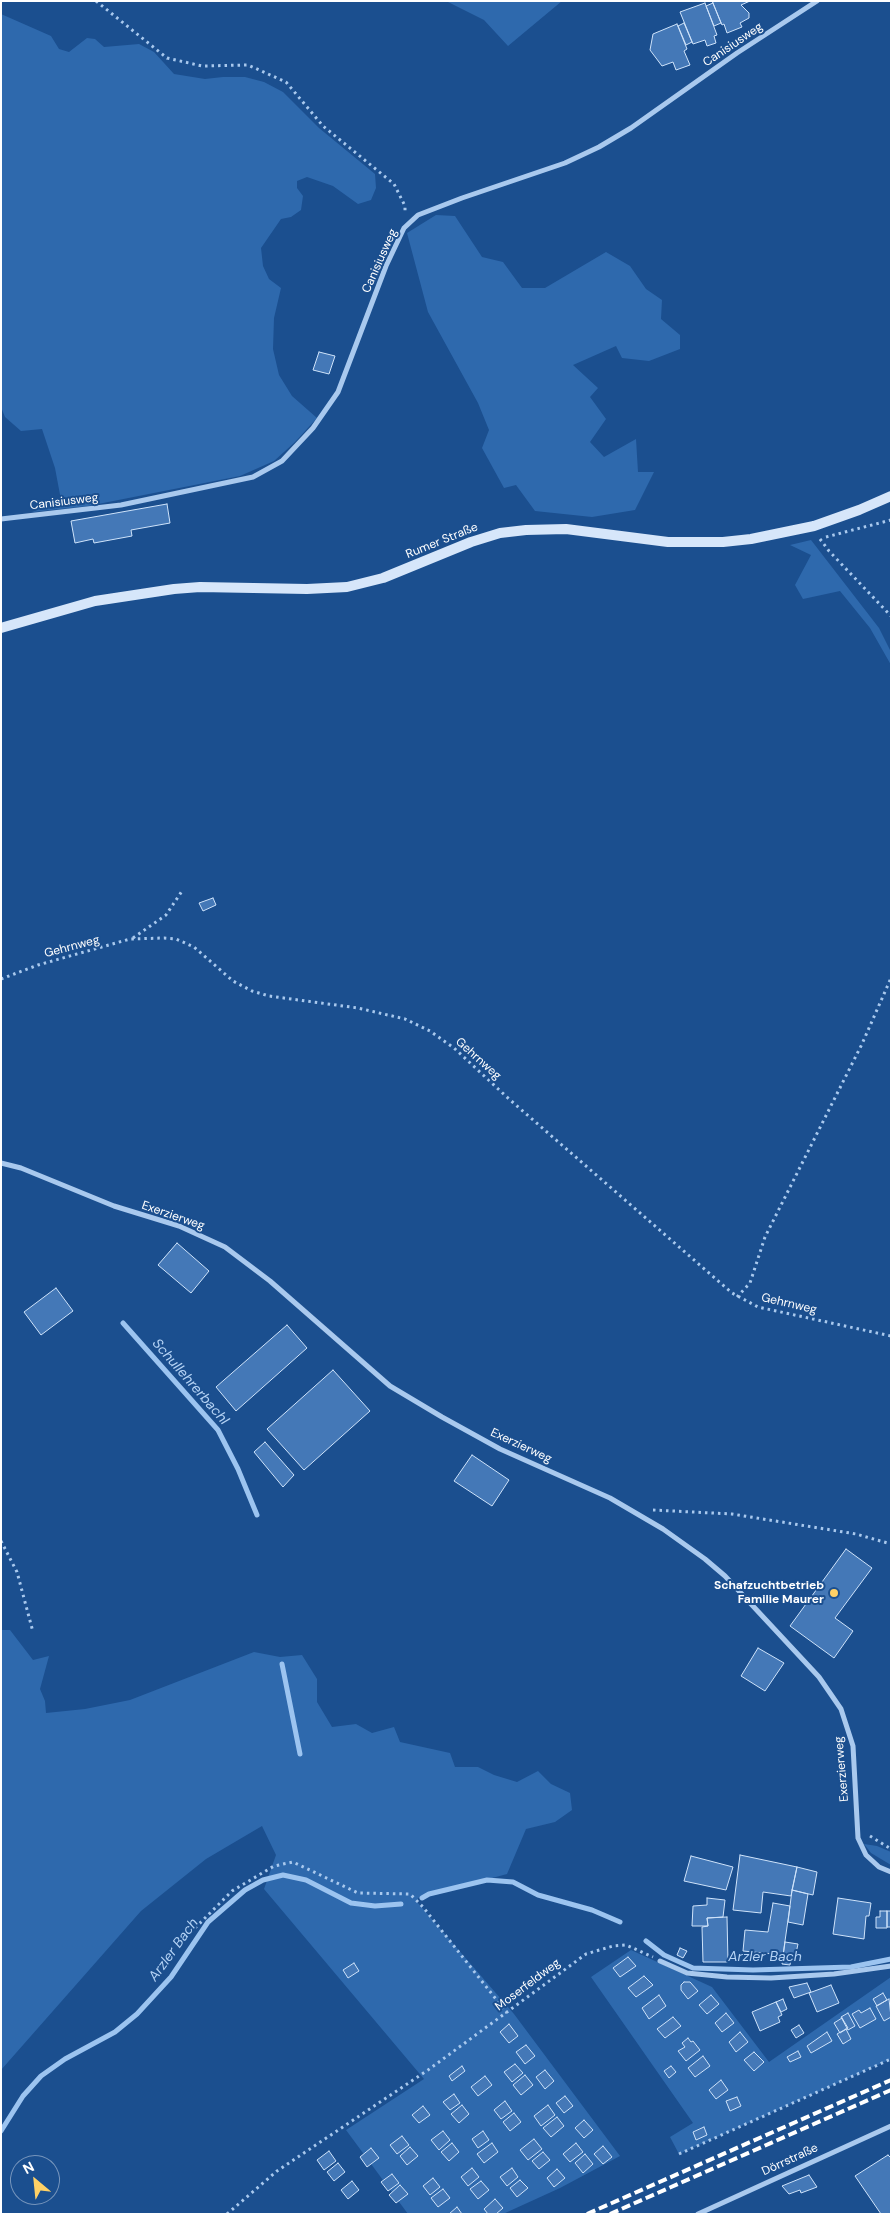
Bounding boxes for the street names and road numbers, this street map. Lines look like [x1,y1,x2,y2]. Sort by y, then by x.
street label: Canisiusweg [700,20,766,70]
street label: Canisiusweg [359,227,401,295]
street label: Canisiusweg [29,491,99,513]
street label: Rumer Straße [404,520,480,562]
street label: Gehrnweg [43,933,101,961]
street label: Gehrnweg [452,1035,504,1083]
street label: Exerzierweg [140,1198,206,1234]
street label: Gehrnweg [760,1291,818,1317]
street label: Exerzierweg [488,1426,554,1466]
street label: Exerzierweg [832,1736,852,1802]
street label: Moserfeldweg [493,1956,563,2014]
street label: Dörrstraße [760,2141,820,2179]

